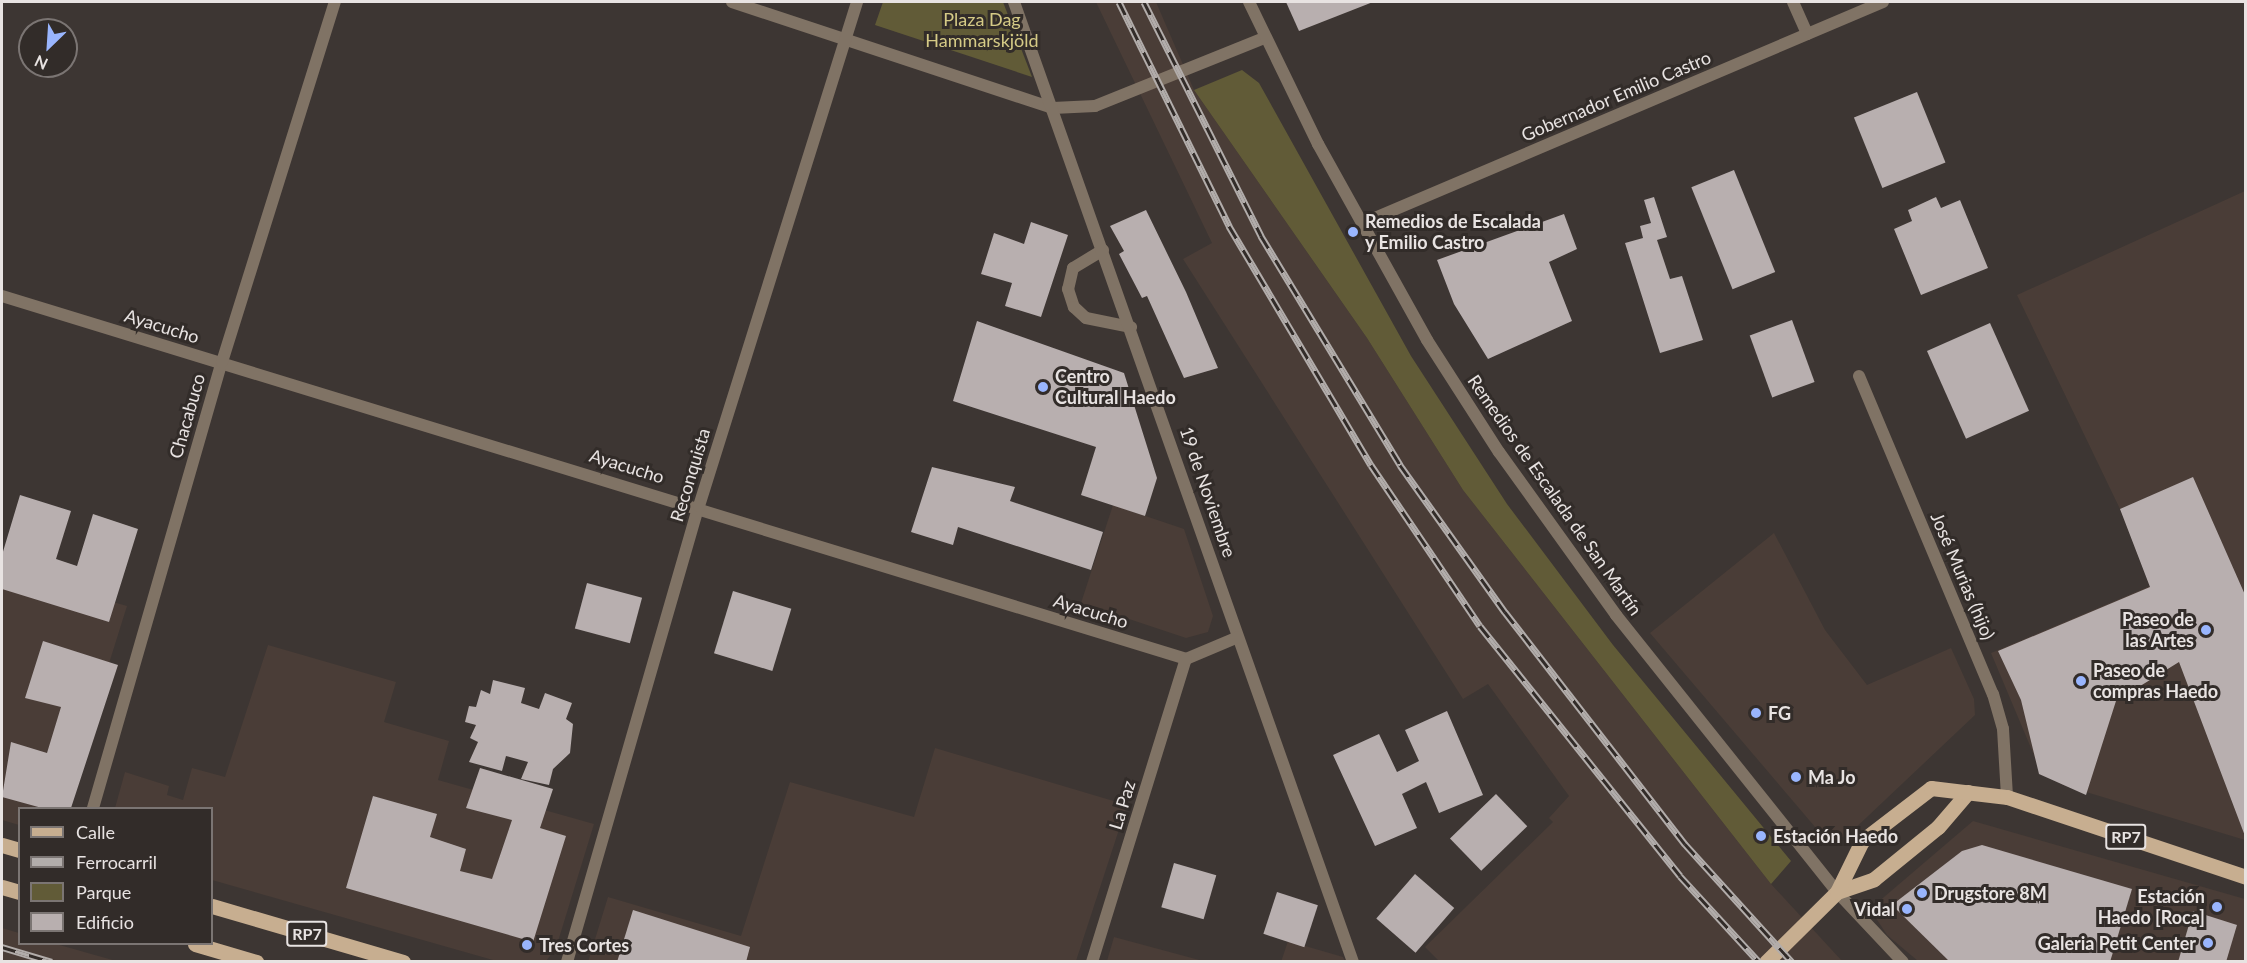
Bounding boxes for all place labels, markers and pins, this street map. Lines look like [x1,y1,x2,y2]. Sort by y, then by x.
place label: Remedios de Escalada y Emilio Castro [1365,211,1541,254]
marker: Remedios de Escalada y Emilio Castro [1346,225,1360,239]
place label: Centro Cultural Haedo [1055,366,1176,409]
marker: Centro Cultural Haedo [1036,380,1050,394]
place label: Paseo de las Artes [2122,609,2194,652]
marker: Paseo de las Artes [2199,623,2213,637]
place label: Paseo de compras Haedo [2093,660,2218,702]
marker: Paseo de compras Haedo [2074,674,2088,688]
place label: FG [1768,702,1791,724]
marker: FG [1749,706,1763,720]
place label: Ma Jo [1808,766,1856,788]
marker: Ma Jo [1789,770,1803,784]
place label: Estación Haedo [1773,825,1898,847]
marker: Estación Haedo [1754,829,1768,843]
place label: Drugstore 8M [1934,882,2047,904]
marker: Drugstore 8M [1915,886,1929,900]
place label: Estación Haedo [Roca] [2098,886,2205,928]
place label: Vidal [1854,898,1895,920]
marker: Estación Haedo [Roca] [2210,900,2224,914]
marker: Vidal [1900,902,1914,916]
place label: Galeria Petit Center [2038,932,2196,954]
place label: Tres Cortes [539,934,629,956]
marker: Galeria Petit Center [2201,936,2215,950]
marker: Tres Cortes [520,938,534,952]

